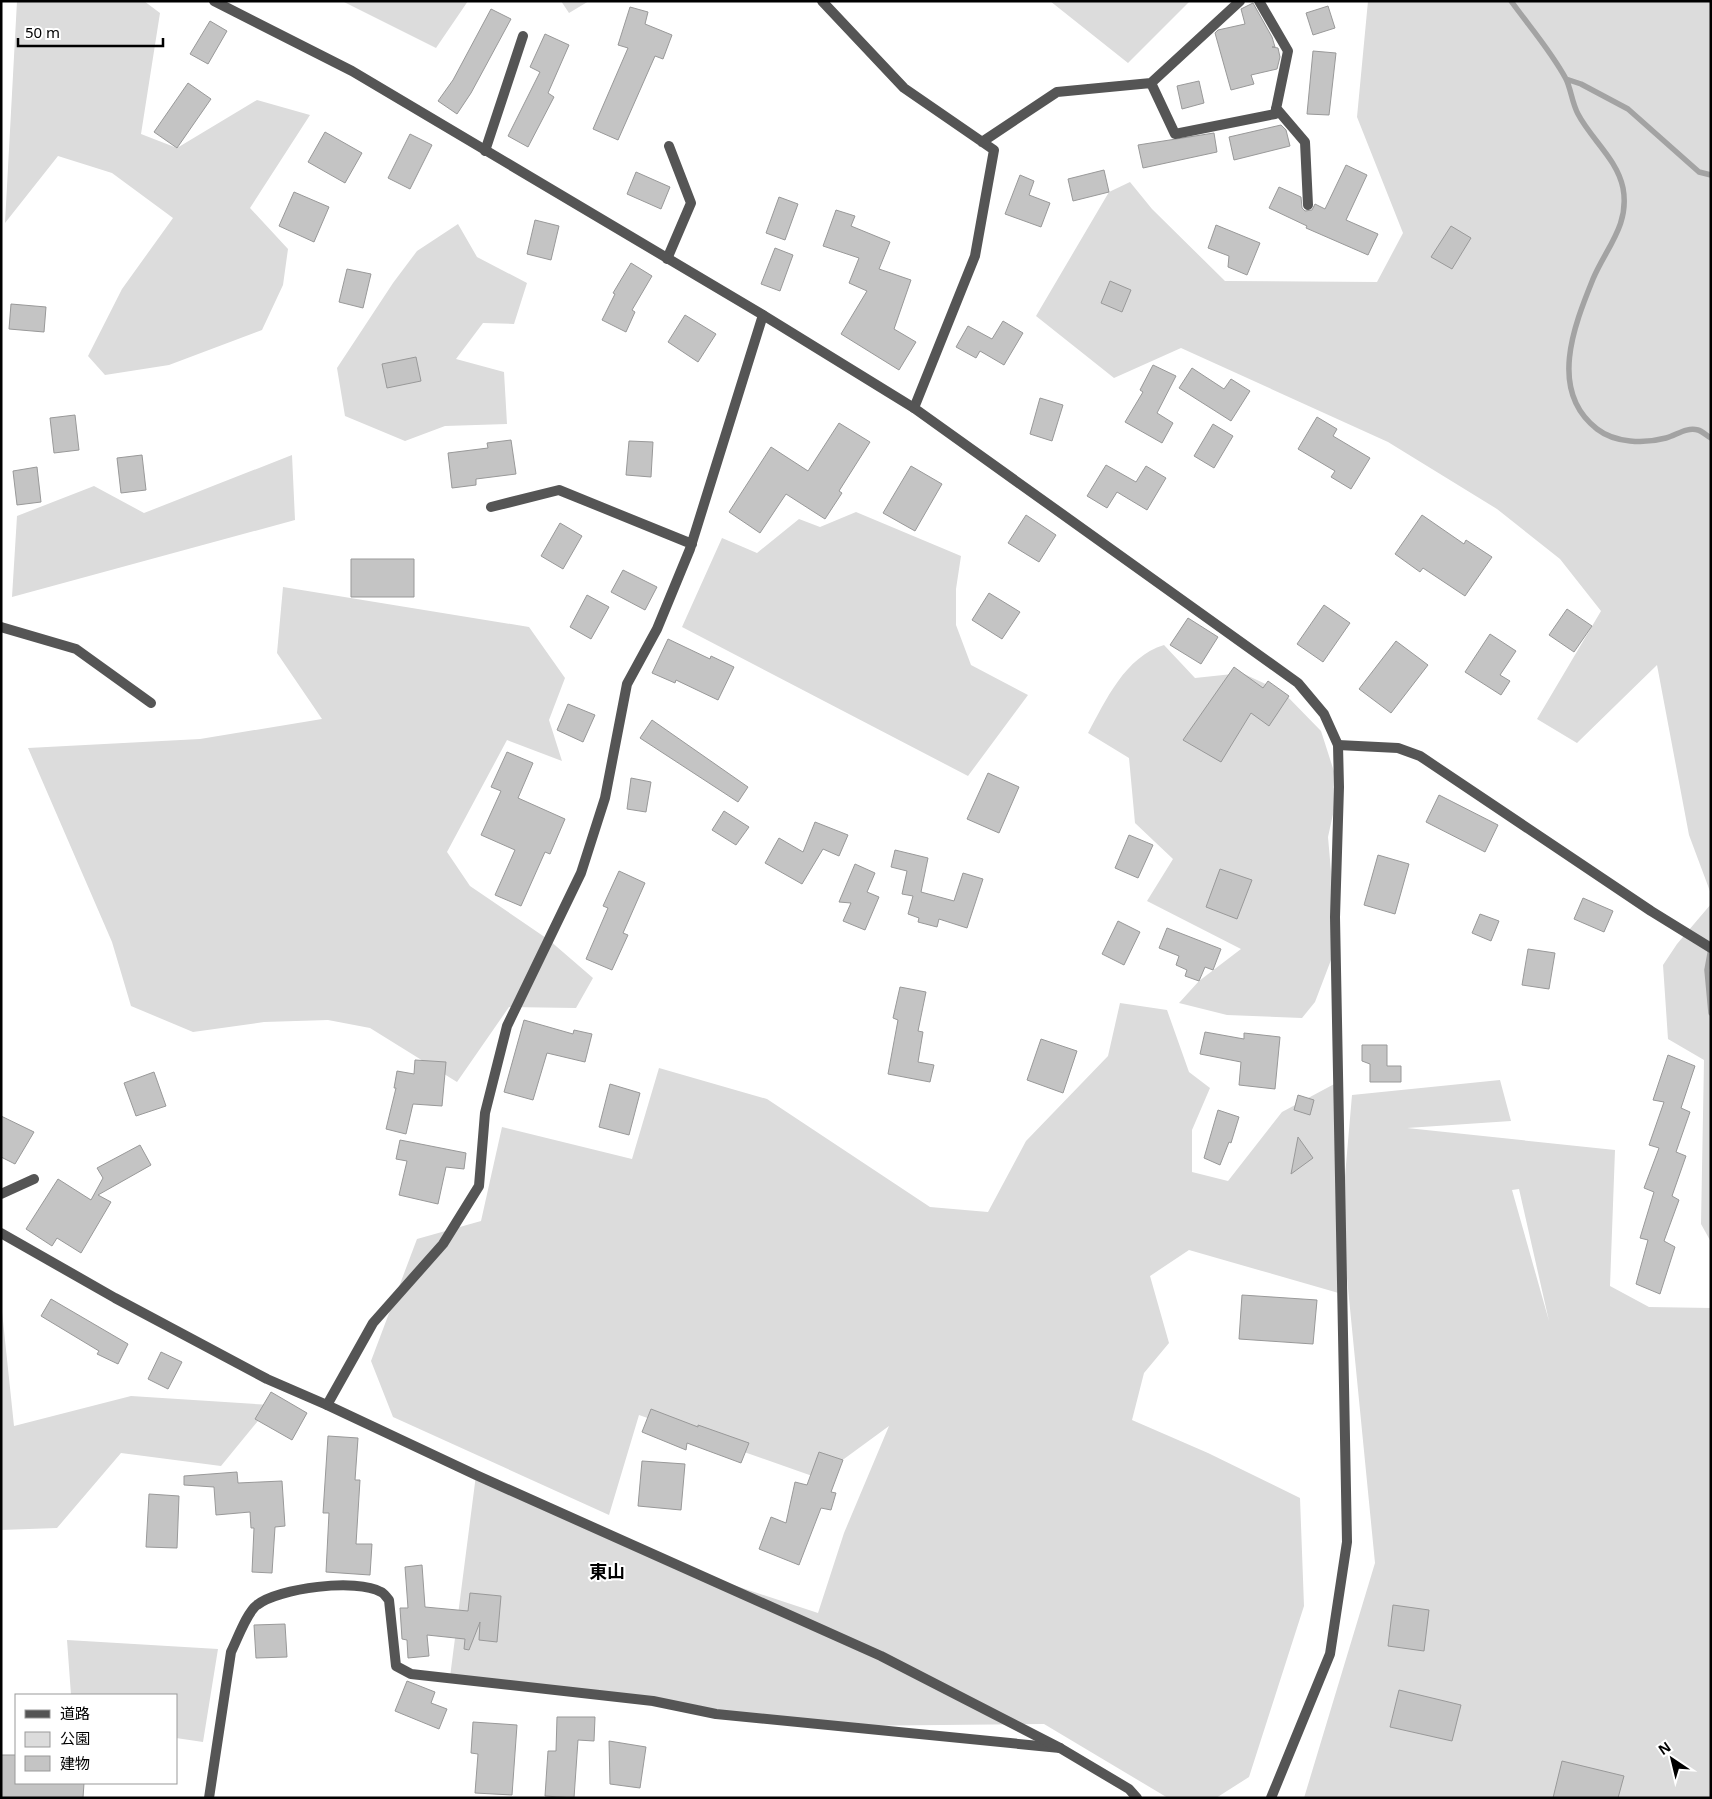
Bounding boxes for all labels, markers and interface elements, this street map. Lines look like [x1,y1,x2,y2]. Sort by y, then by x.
scale bar [18,15,162,47]
text: 50 m [25,22,60,42]
district label: 東山 [589,1559,625,1583]
legend [15,1694,178,1784]
text: 道路 [60,1703,90,1723]
text: 公園 [60,1728,90,1748]
north arrow [1647,1734,1697,1784]
text: N [1654,1737,1674,1759]
text: 建物 [60,1753,90,1773]

